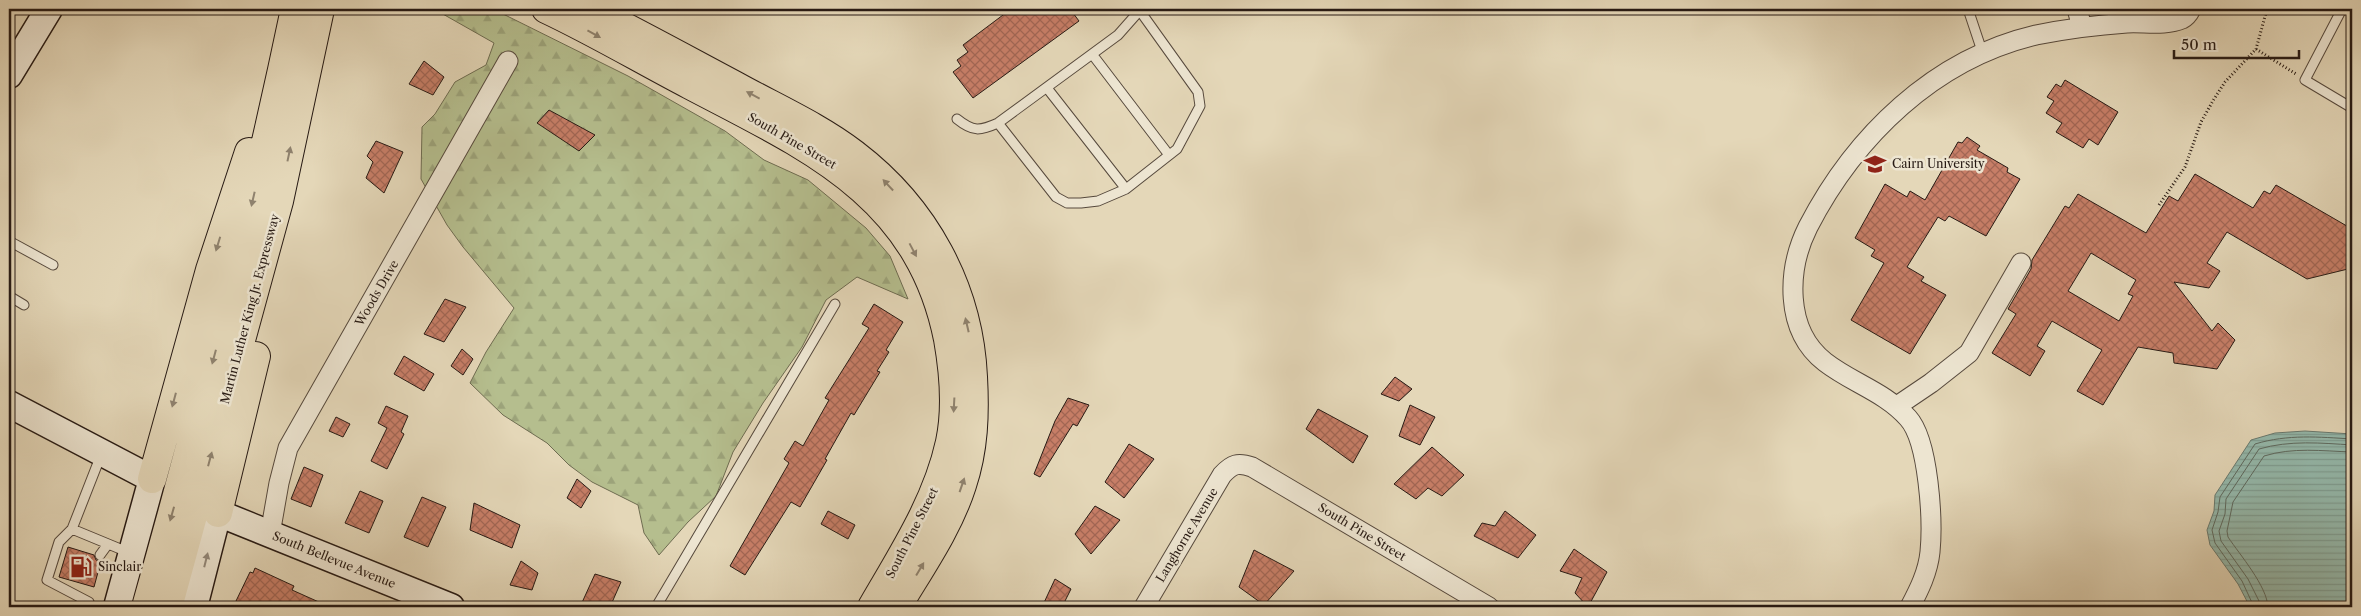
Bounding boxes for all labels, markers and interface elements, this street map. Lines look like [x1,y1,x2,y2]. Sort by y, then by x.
scale bar [2174,28,2298,60]
one-way arrow [587,30,602,38]
text: 50 m [2181,35,2217,54]
one-way arrow [747,91,760,100]
street label: South Pine Street [745,109,840,172]
one-way arrow [285,146,293,161]
school or university icon: Cairn University [1862,151,1888,177]
place label: Cairn University [1892,156,1985,171]
one-way arrow [882,179,894,191]
one-way arrow [249,192,257,207]
street label: Martin Luther King Jr. Expressway [217,212,282,405]
one-way arrow [213,236,221,251]
one-way arrow [909,243,918,256]
street label: Woods Drive [351,257,402,329]
one-way arrow [963,317,971,332]
one-way arrow [210,349,218,365]
one-way arrow [170,393,178,408]
one-way arrow [949,397,957,413]
one-way arrow [206,452,214,467]
one-way arrow [958,477,966,492]
street label: South Pine Street [882,484,941,581]
street label: Langhorne Avenue [1152,485,1221,585]
street label: South Pine Street [1316,499,1410,564]
one-way arrow [168,507,176,522]
street label: South Bellevue Avenue [270,528,398,591]
one-way arrow [202,553,210,568]
fuel station icon: Sinclair [68,554,94,580]
place label: Sinclair [98,559,141,574]
one-way arrow [915,562,924,575]

